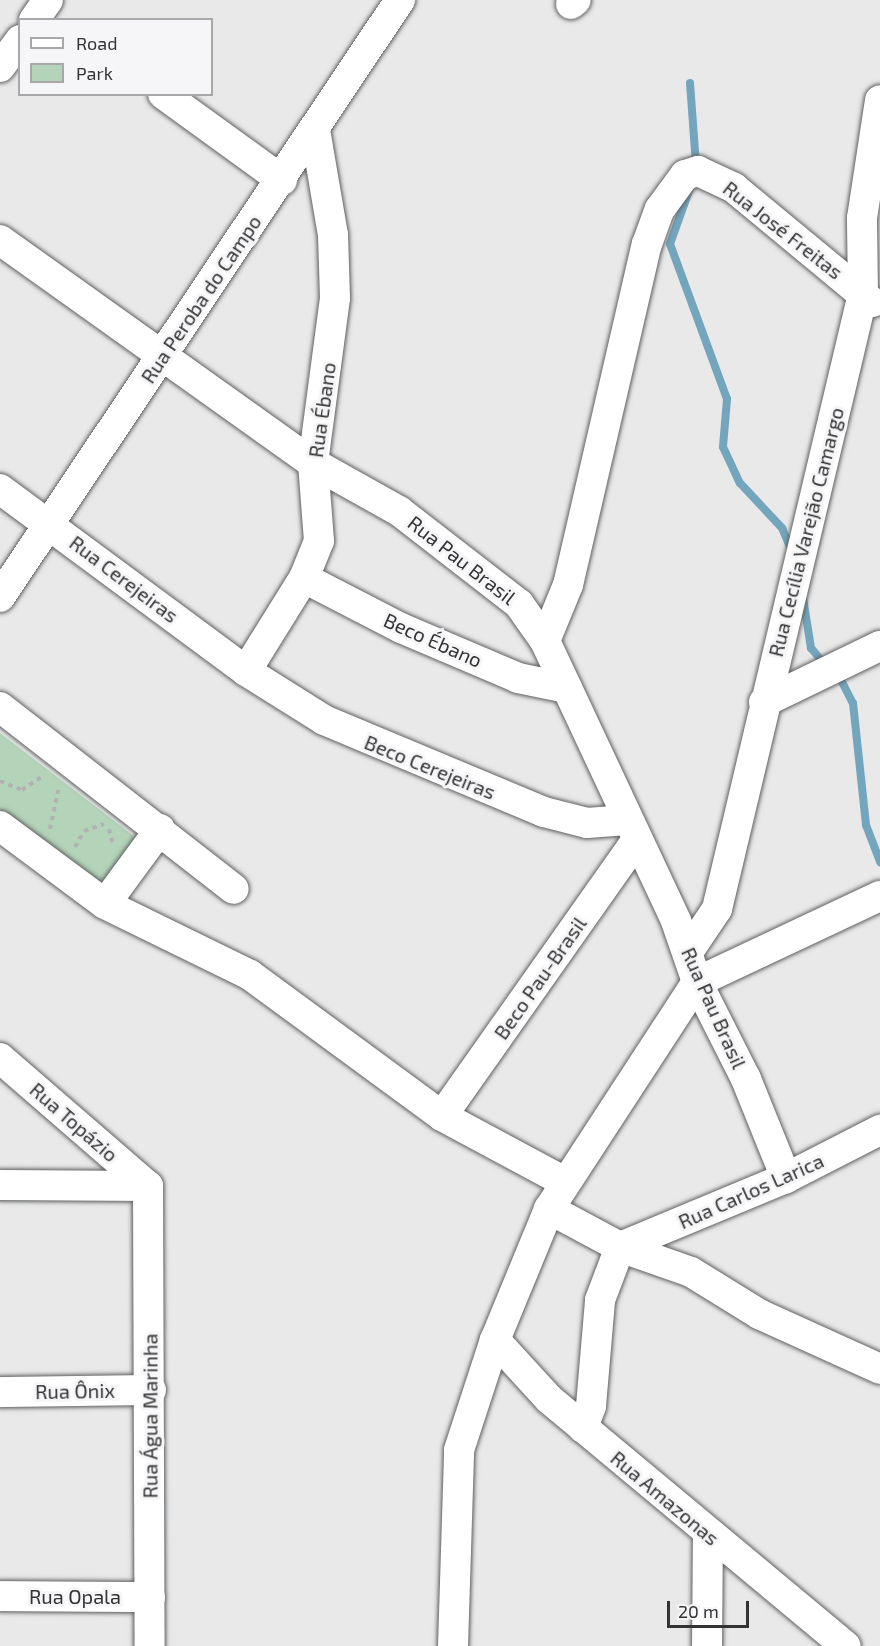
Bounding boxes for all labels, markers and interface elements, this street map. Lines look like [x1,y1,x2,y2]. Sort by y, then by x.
legend [18,18,213,96]
text: Road [76,32,117,54]
text: Park [76,62,113,84]
street label: Rua José Freitas [718,176,848,284]
street label: Rua Peroba do Campo [136,210,266,388]
street label: Rua Ébano [303,361,341,459]
street label: Rua Cecília Varejão Camargo [763,405,849,659]
street label: Rua Pau Brasil [403,510,521,610]
street label: Rua Cerejeiras [65,530,183,628]
street label: Beco Ébano [380,608,486,672]
street label: Beco Cerejeiras [361,730,499,804]
street label: Beco Pau-Brasil [489,912,591,1044]
street label: Rua Pau Brasil [677,944,751,1072]
street label: Rua Topázio [25,1077,123,1167]
street label: Rua Carlos Larica [675,1148,827,1234]
street label: Rua Água Marinha [138,1333,162,1499]
street label: Rua Ônix [35,1378,115,1404]
street label: Rua Amazonas [606,1446,724,1550]
street label: Rua Opala [29,1584,121,1608]
scale bar [670,1589,752,1627]
text: 20 m [678,1600,719,1622]

